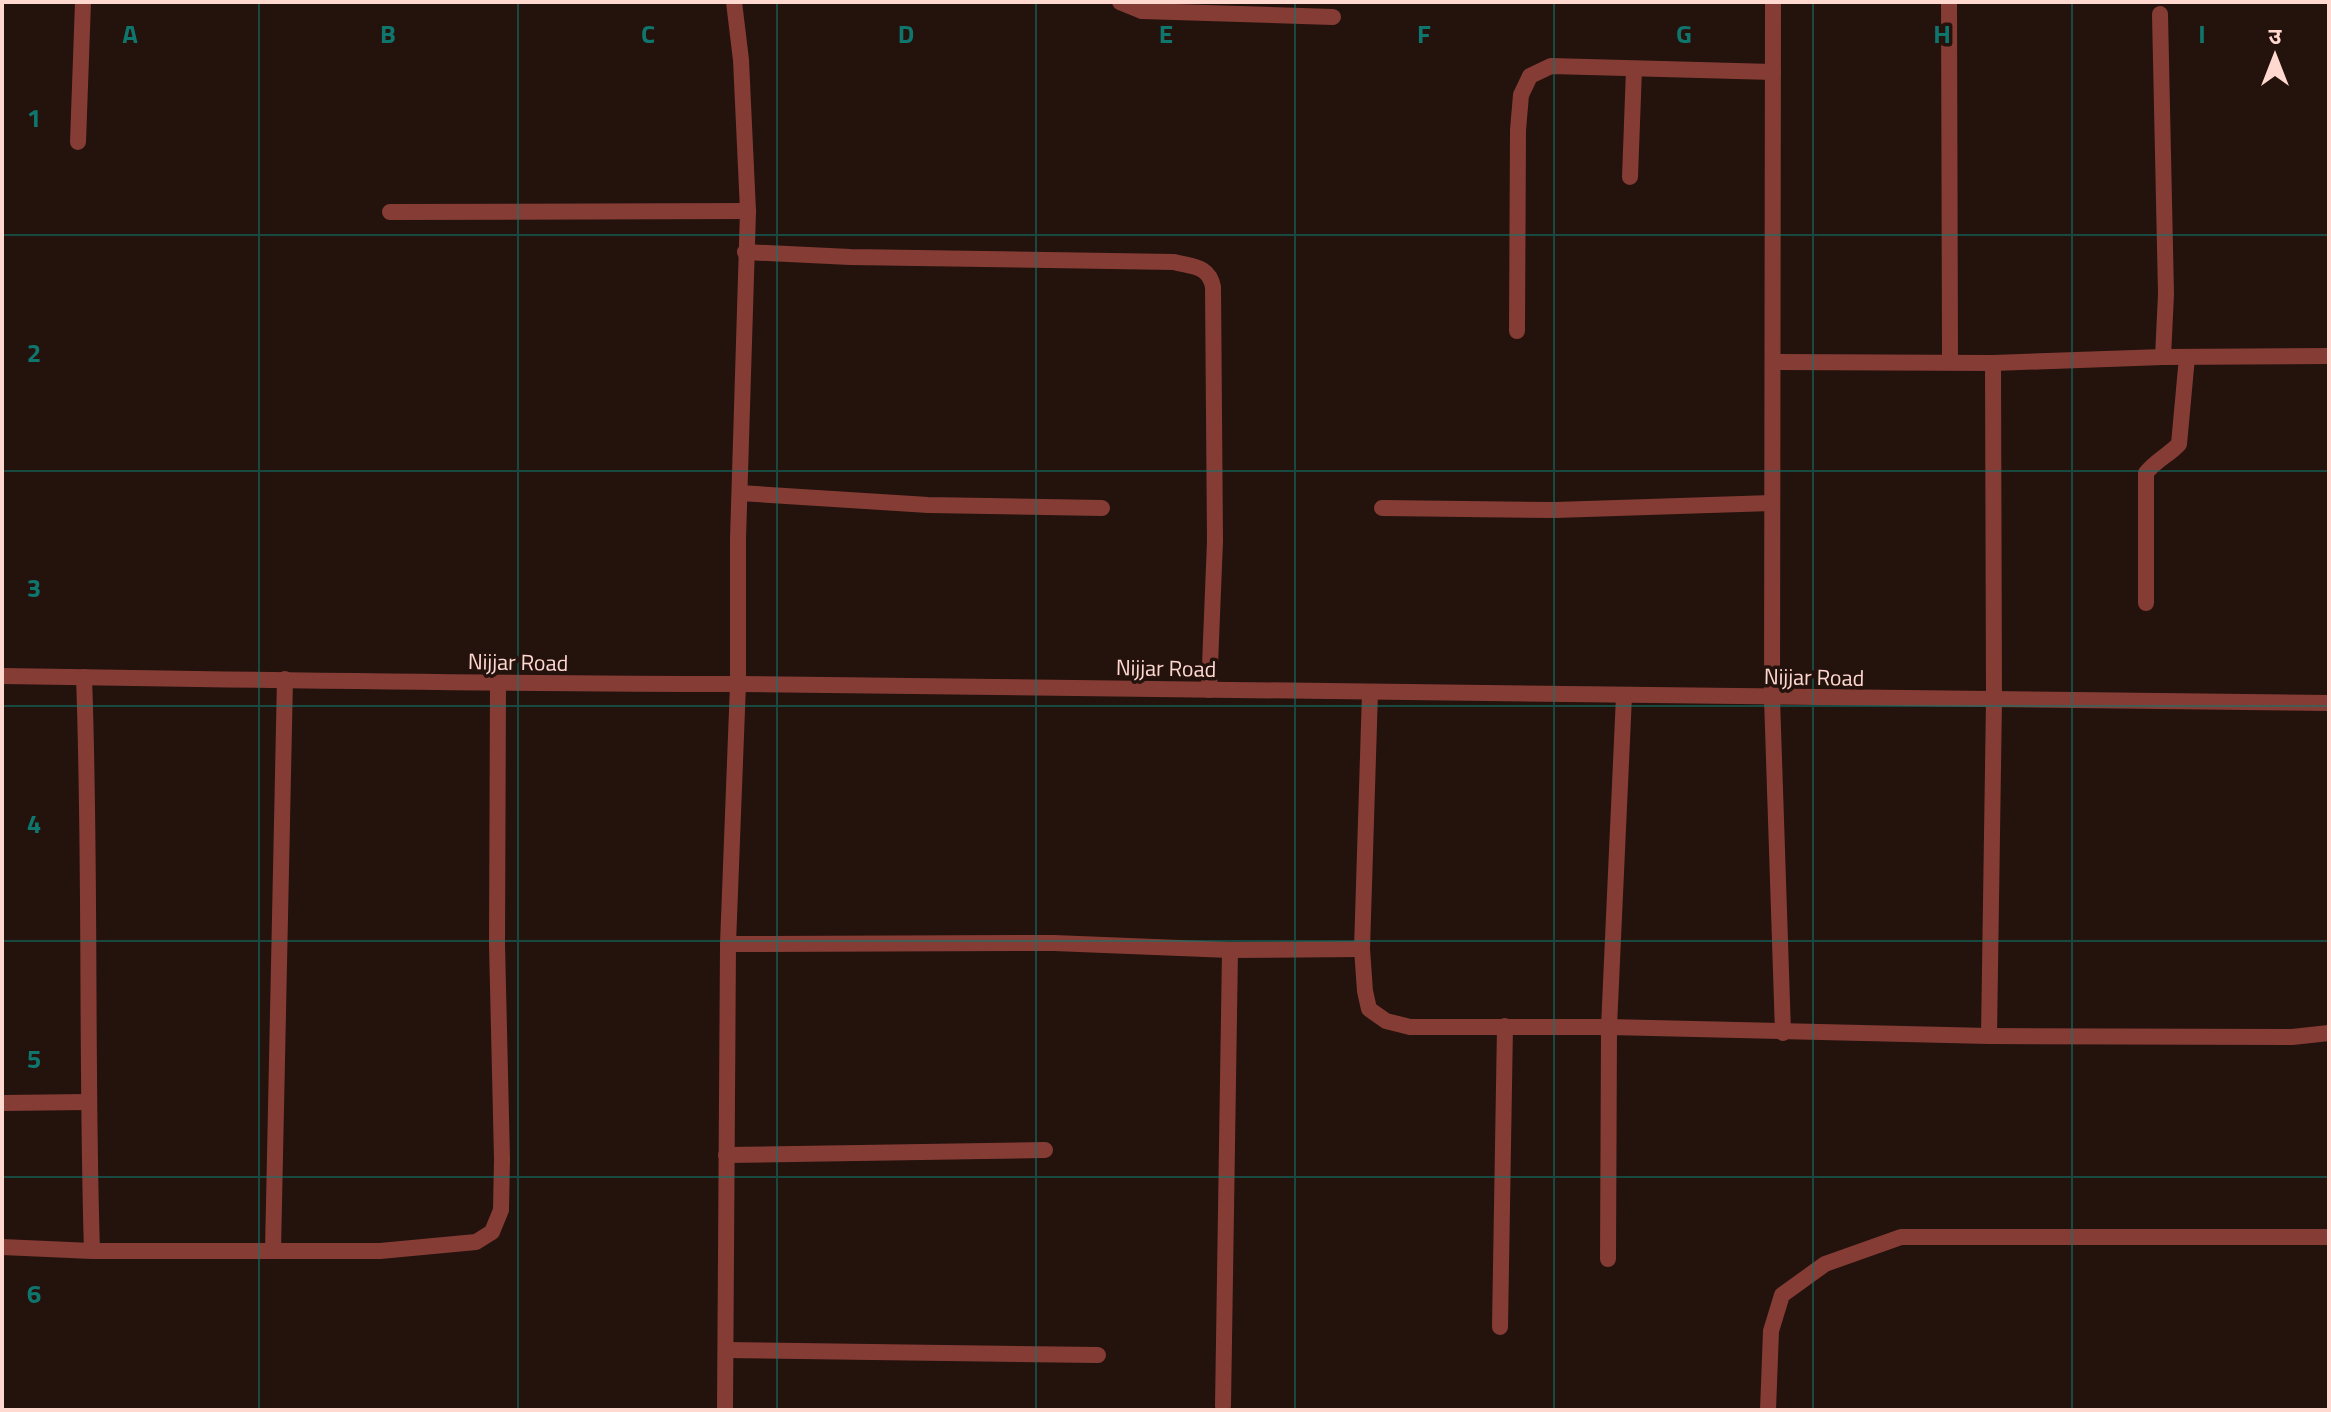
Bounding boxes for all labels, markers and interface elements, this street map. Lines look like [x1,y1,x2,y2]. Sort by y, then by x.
text: A [122,14,138,53]
text: B [380,14,396,53]
text: C [641,14,655,53]
text: D [898,14,914,53]
text: E [1159,14,1173,53]
text: F [1417,14,1431,53]
text: G [1676,14,1692,53]
text: H [1933,14,1951,53]
text: I [2198,14,2206,53]
north arrow [2235,16,2315,96]
text: उ [2269,19,2283,53]
text: 1 [27,98,41,137]
text: 2 [27,333,41,372]
text: 3 [27,568,41,607]
street label: Nijjar Road [467,644,569,680]
street label: Nijjar Road [1115,650,1217,686]
street label: Nijjar Road [1763,659,1865,695]
text: 4 [27,804,41,843]
text: 5 [27,1039,41,1078]
text: 6 [27,1274,41,1313]

